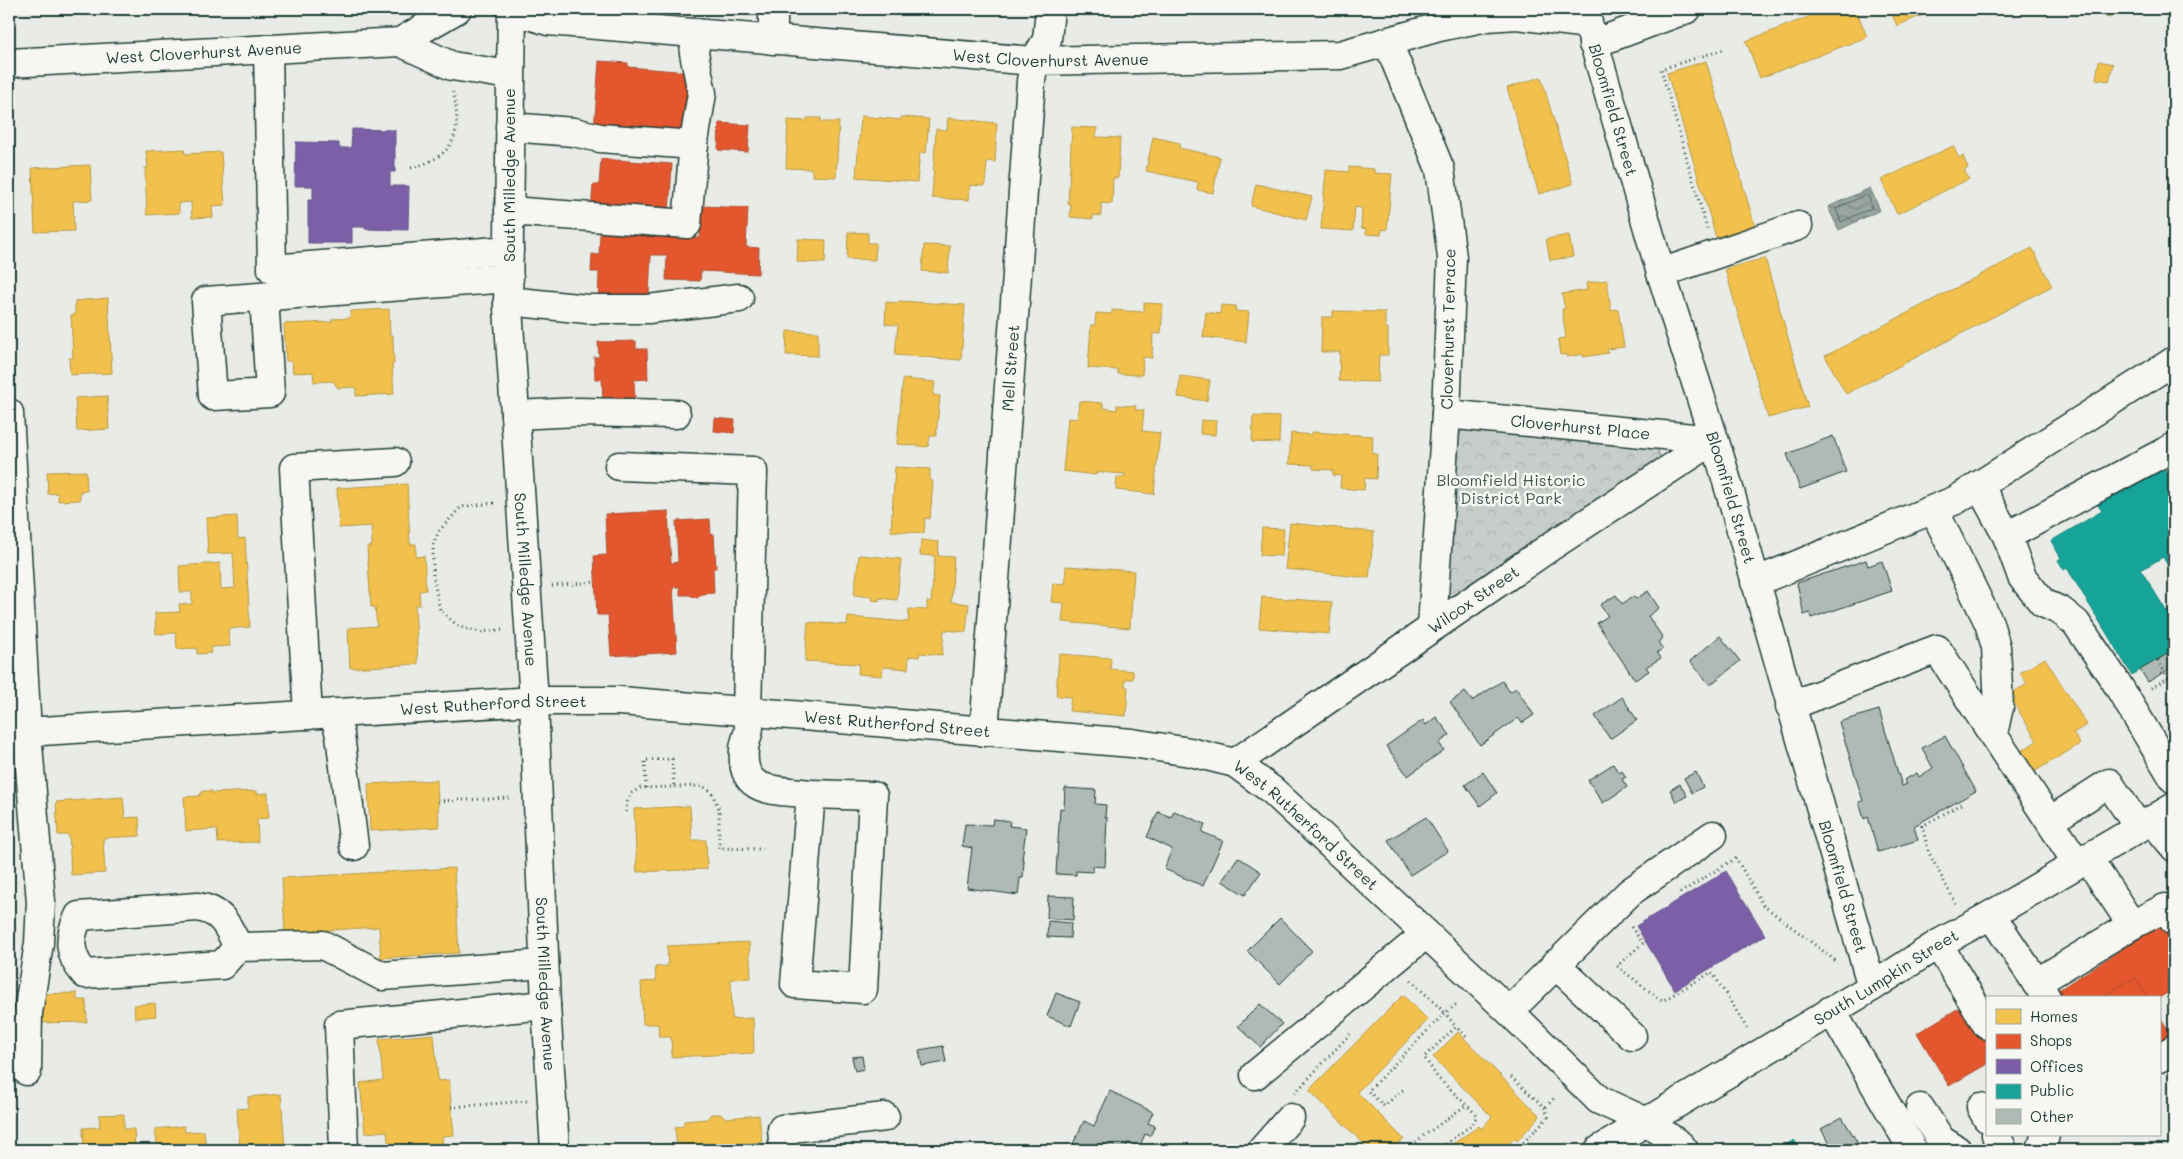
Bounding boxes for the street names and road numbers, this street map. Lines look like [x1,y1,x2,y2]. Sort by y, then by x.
street label: West Cloverhurst Avenue [105,36,302,68]
street label: Bloomfield Street [1585,41,1643,178]
street label: West Cloverhurst Avenue [952,43,1149,71]
street label: South Milledge Avenue [498,88,519,262]
street label: Cloverhurst Terrace [1436,248,1459,410]
street label: Mell Street [996,324,1023,412]
street label: Cloverhurst Place [1510,409,1651,444]
street label: Bloomfield Street [1702,428,1761,566]
street label: South Milledge Avenue [510,492,543,667]
street label: Wilcox Street [1423,561,1523,638]
street label: West Rutherford Street [399,690,587,719]
street label: West Rutherford Street [803,705,991,741]
street label: West Rutherford Street [1230,755,1383,894]
street label: Bloomfield Street [1815,818,1873,955]
street label: South Milledge Avenue [532,897,561,1071]
street label: South Lumpkin Street [1809,924,1962,1030]

